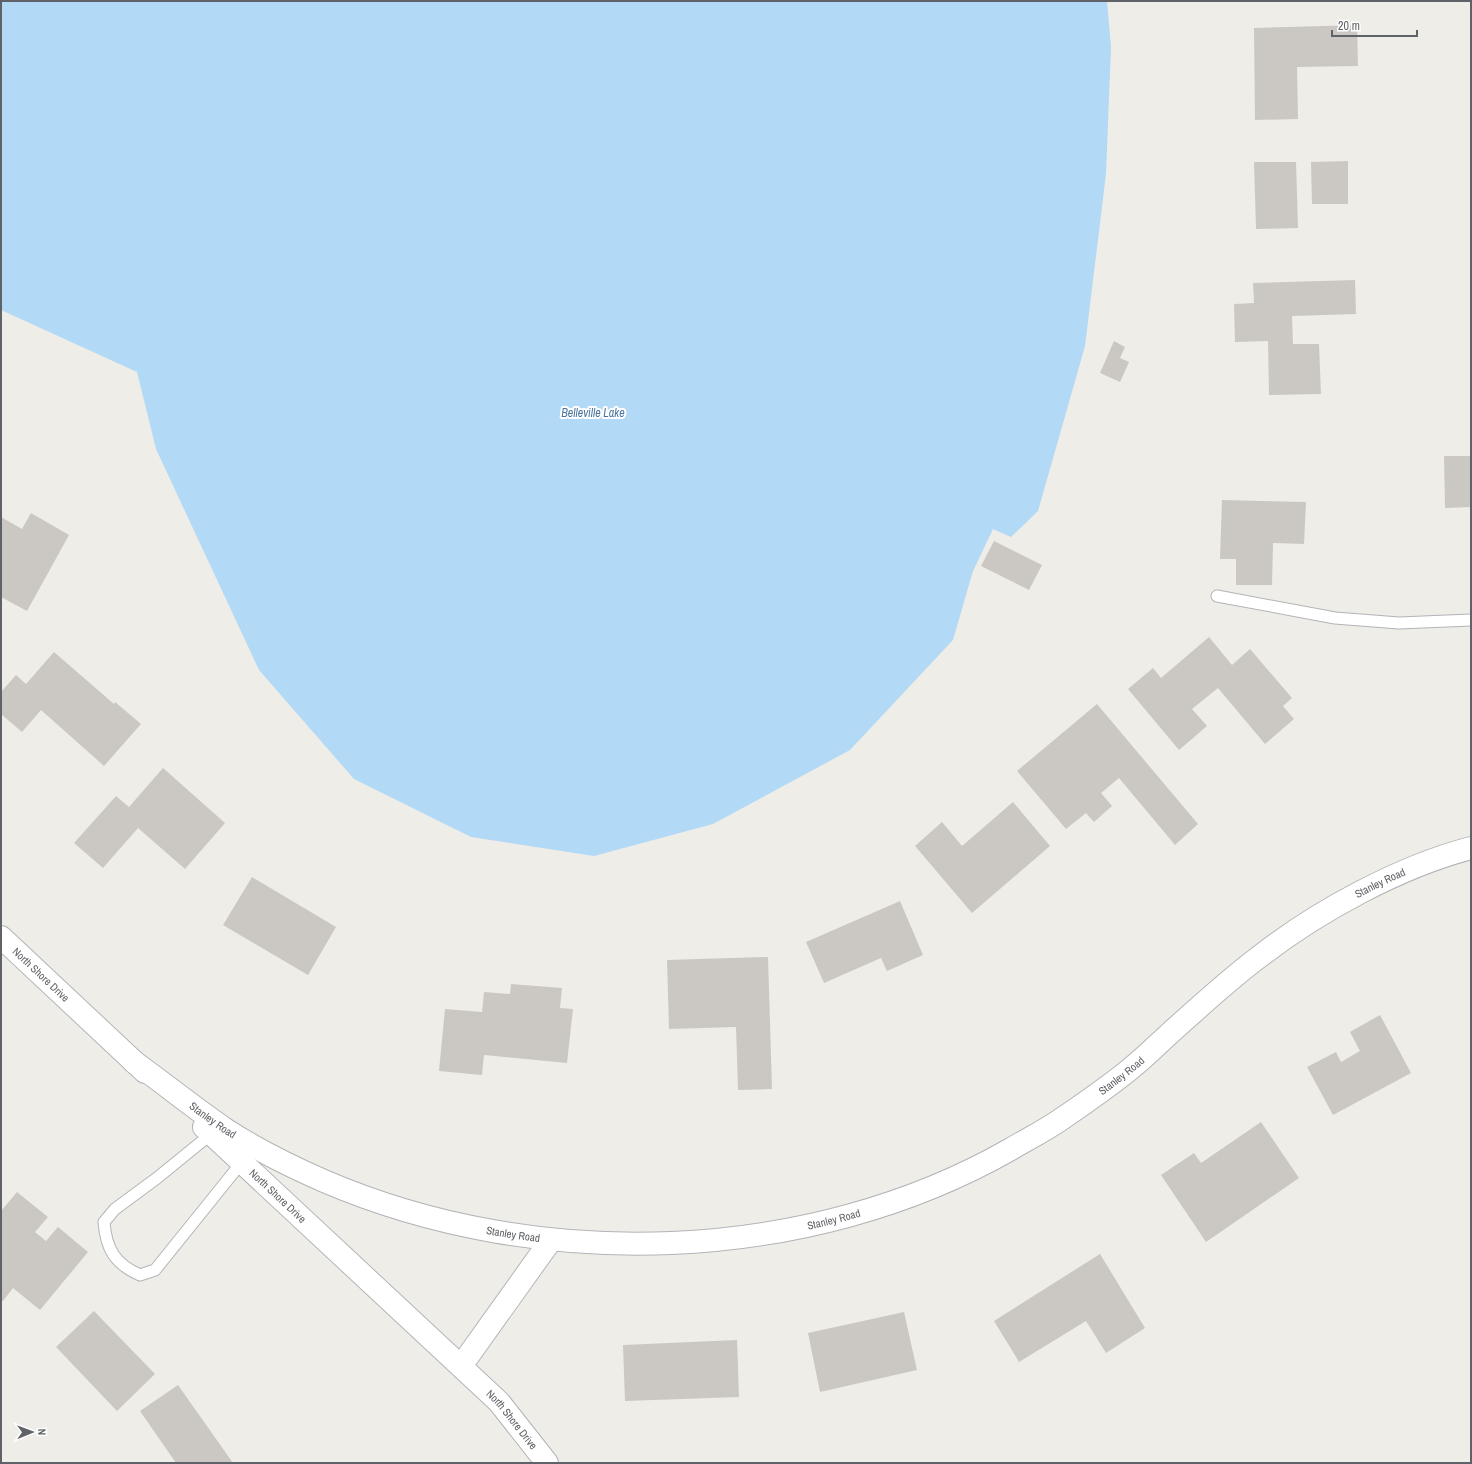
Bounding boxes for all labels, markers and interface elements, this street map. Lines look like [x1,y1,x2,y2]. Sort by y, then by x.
scale bar [1332,12,1417,38]
text: 20 m [1338,18,1360,34]
water label: Belleville Lake [561,405,625,421]
street label: Stanley Road [1352,865,1407,901]
street label: North Shore Drive [10,945,72,1005]
street label: Stanley Road [1096,1053,1147,1098]
street label: Stanley Road [187,1099,239,1141]
street label: North Shore Drive [246,1166,309,1226]
street label: Stanley Road [806,1206,862,1233]
street label: Stanley Road [485,1223,541,1245]
street label: North Shore Drive [483,1387,540,1452]
north arrow [12,1412,52,1452]
text: N [35,1428,49,1435]

